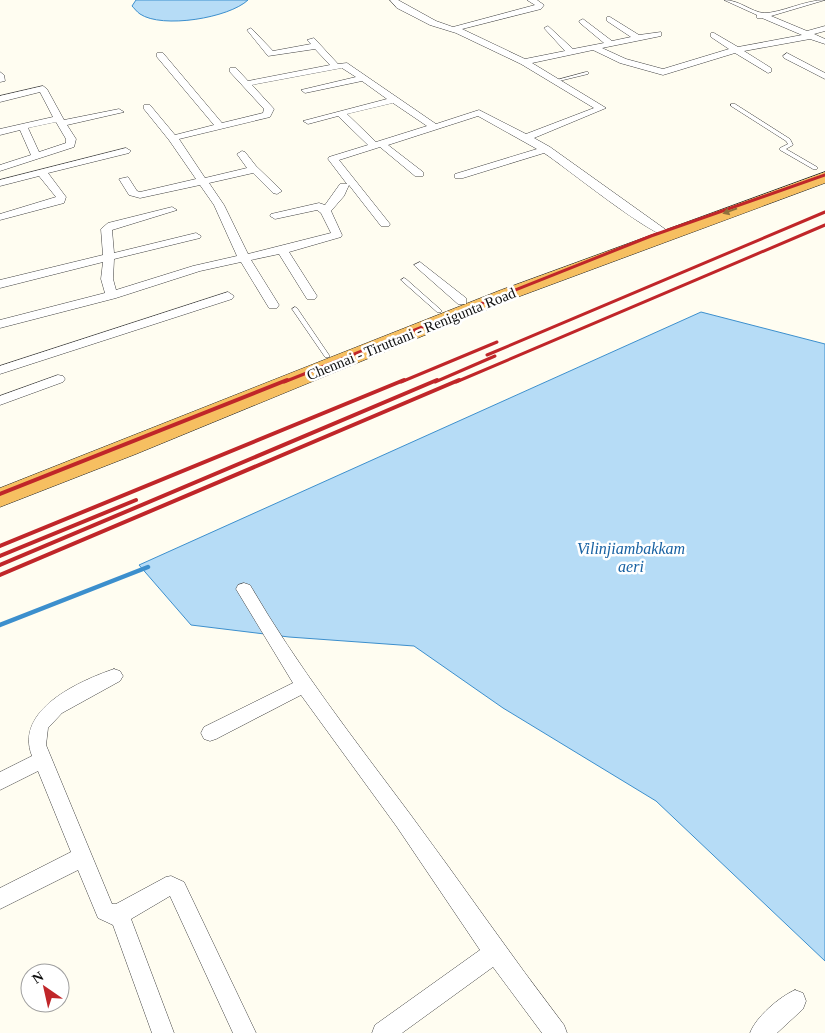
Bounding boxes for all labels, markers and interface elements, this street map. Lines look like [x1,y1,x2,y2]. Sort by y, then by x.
one-way arrow [722,208,737,215]
street label: Chennai - Tiruttani - Renigunta Road [304,284,518,383]
water label: Vilinjiambakkam aeri [577,540,685,575]
north arrow [20,963,70,1013]
text: N [30,969,46,987]

